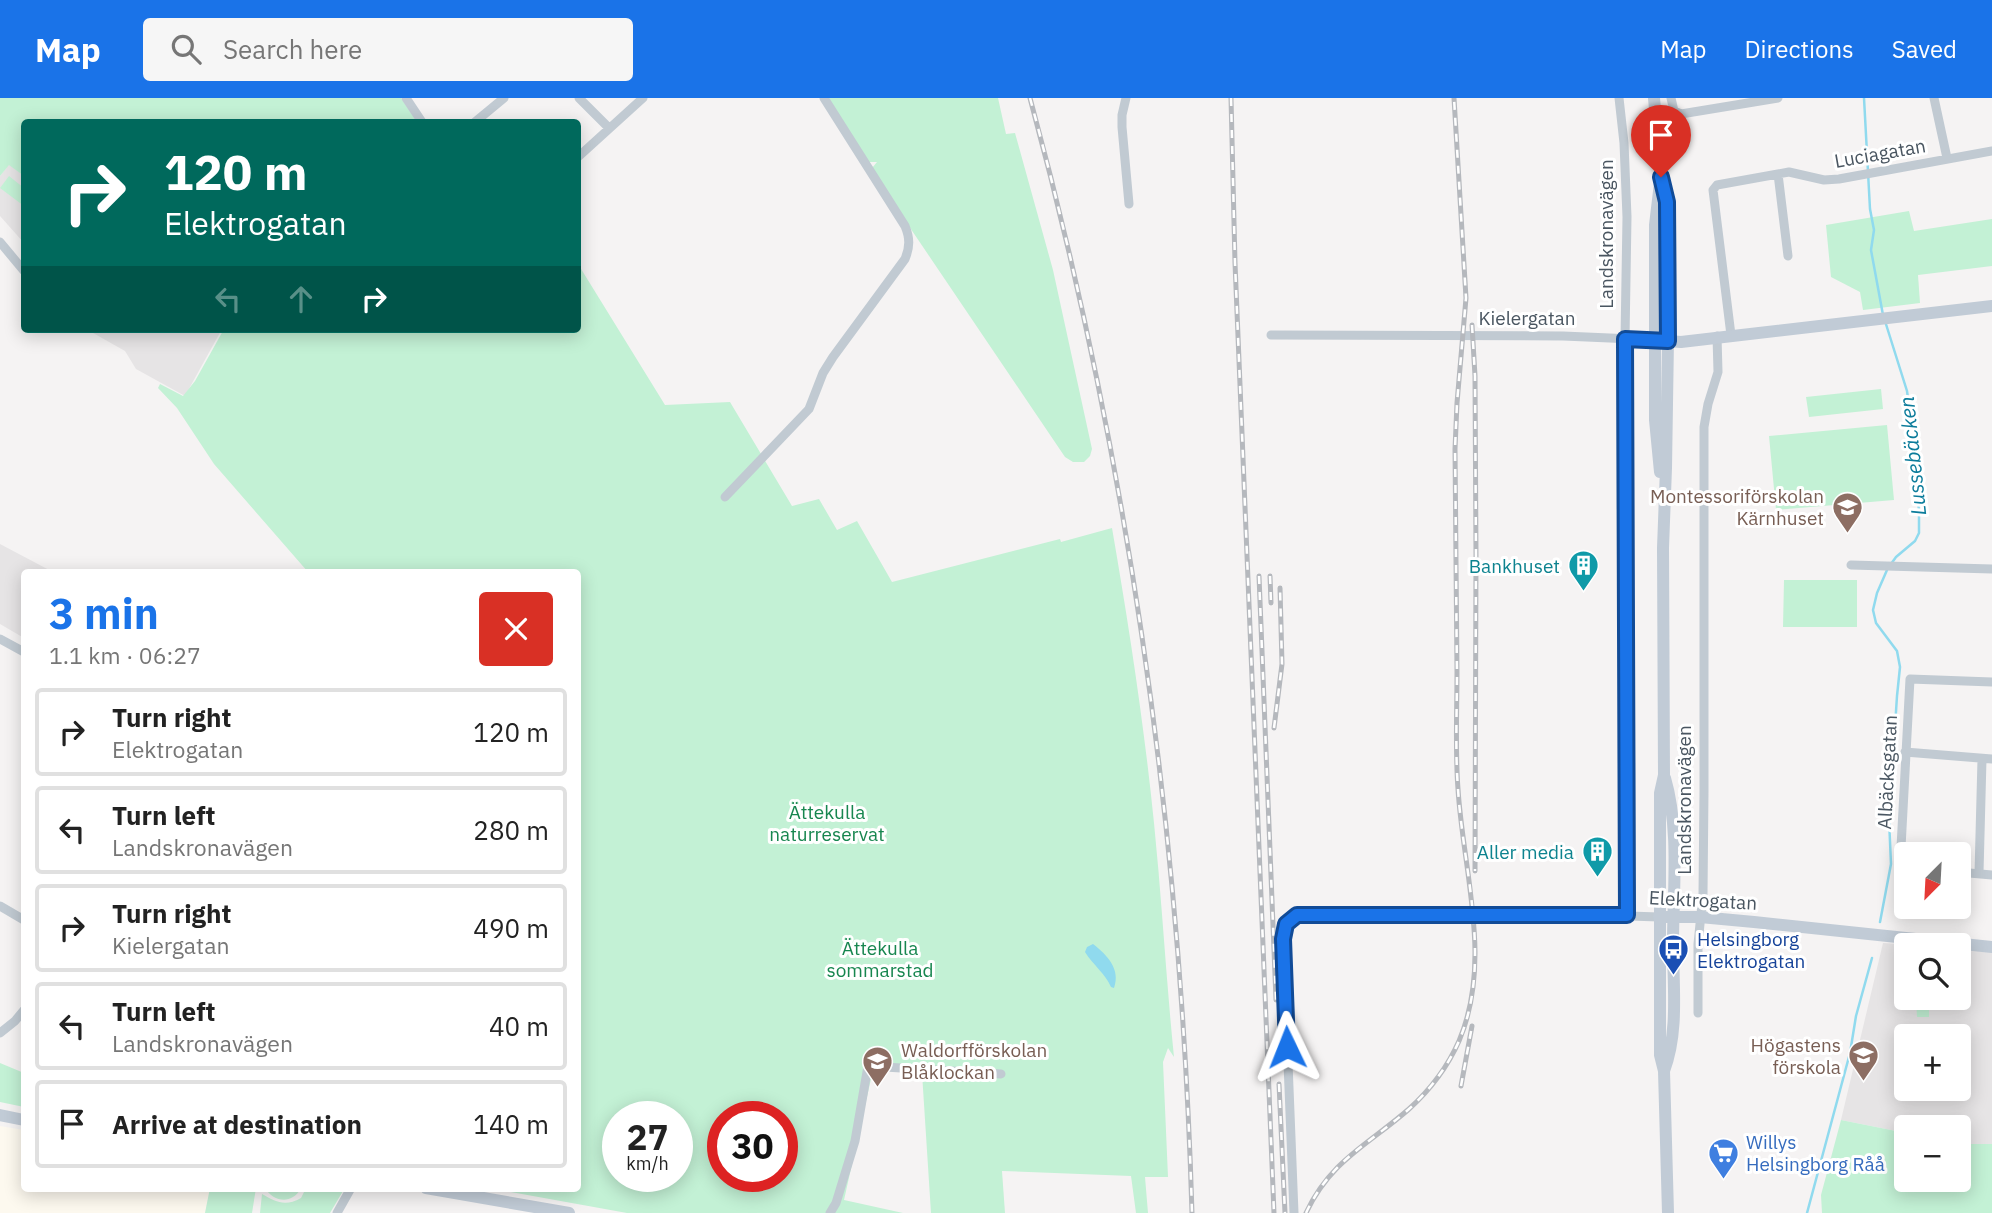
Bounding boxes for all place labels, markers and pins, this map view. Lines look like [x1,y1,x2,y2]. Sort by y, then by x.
pin [1631,105,1691,177]
place label: Montessoriförskolan Kärnhuset [1650,484,1824,530]
school or university icon: Montessoriförskolan Kärnhuset [1830,490,1864,534]
building icon: Bankhuset [1566,549,1600,593]
place label: Bankhuset [1469,554,1560,578]
building icon: Aller media [1580,835,1614,879]
place label: Aller media [1477,840,1574,864]
place label: Helsingborg Elektrogatan [1697,927,1805,973]
bus stop icon: Helsingborg Elektrogatan [1657,933,1691,977]
place label: Högastens förskola [1751,1033,1841,1079]
place label: Waldorfförskolan Blåklockan [901,1038,1047,1084]
school or university icon: Högastens förskola [1847,1039,1881,1083]
school or university icon: Waldorfförskolan Blåklockan [861,1044,895,1088]
place label: Willys Helsingborg Råå [1746,1130,1885,1176]
supermarket icon: Willys Helsingborg Råå [1706,1136,1740,1180]

